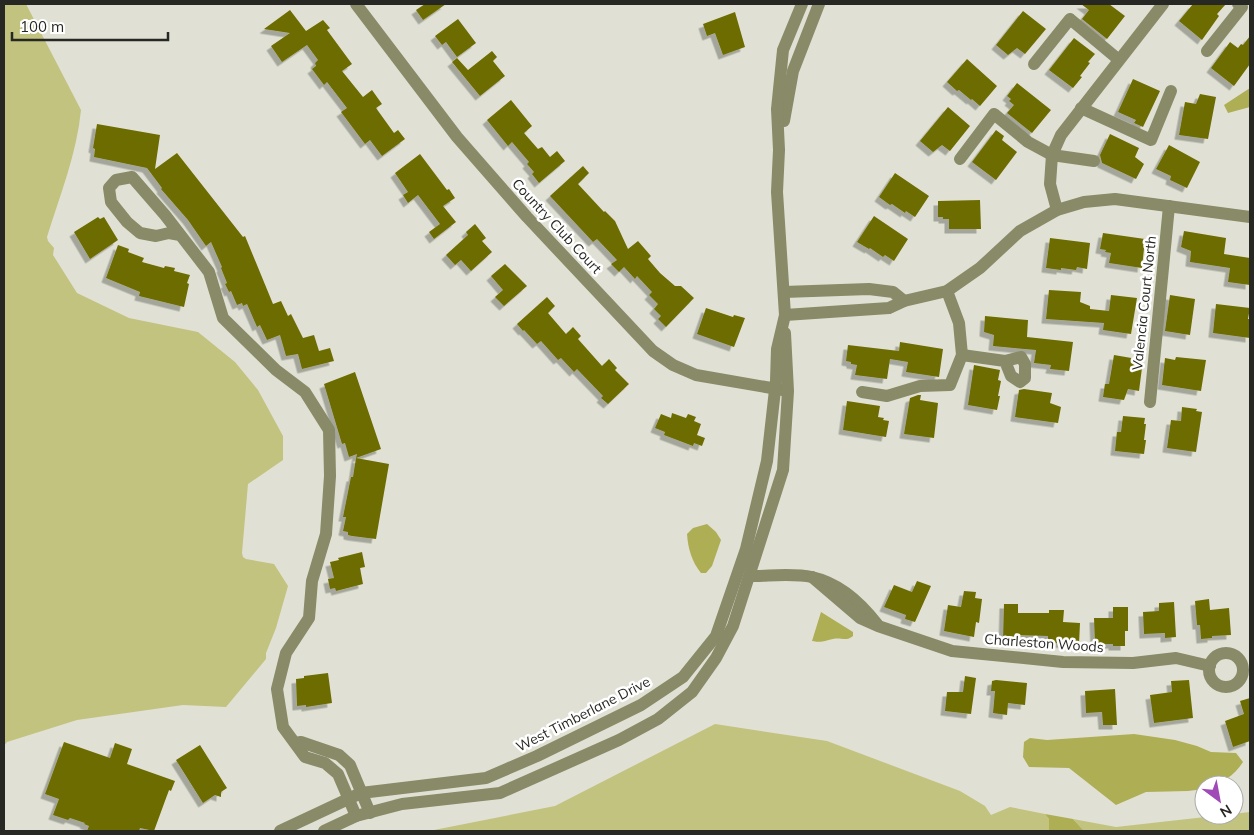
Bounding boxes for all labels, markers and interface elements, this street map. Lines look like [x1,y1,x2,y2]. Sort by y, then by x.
scale bar [12,10,169,42]
text: 100 m [20,17,64,36]
street label: Country Club Court [508,175,606,277]
street label: Valencia Court North [1128,235,1160,371]
street label: Charleston Woods [984,630,1104,656]
street label: West Timberlane Drive [513,672,653,756]
north arrow [1194,775,1244,825]
text: N [1217,801,1235,821]

